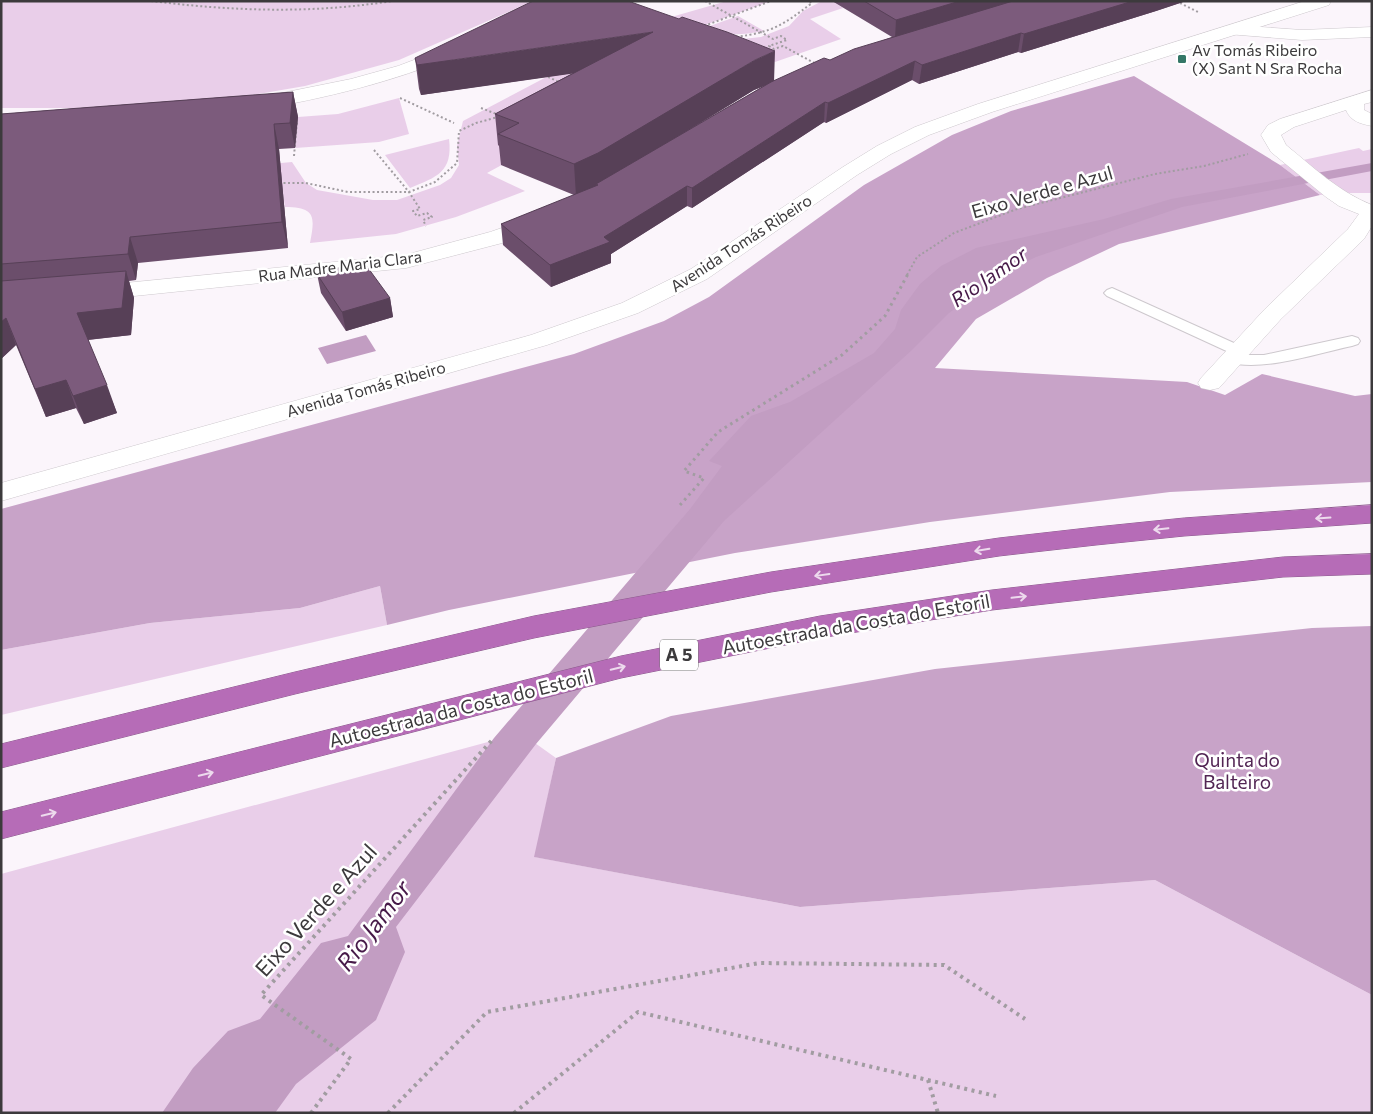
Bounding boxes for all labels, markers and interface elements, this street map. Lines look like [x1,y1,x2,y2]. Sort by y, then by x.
place label: Av Tomás Ribeiro (X) Sant N Sra Rocha [1192,40,1342,77]
marker: Av Tomás Ribeiro (X) Sant N Sra Rocha [1176,53,1188,65]
street label: Eixo Verde e Azul [968,160,1115,223]
street label: Avenida Tomás Ribeiro [667,190,815,295]
water label: Rio Jamor [946,241,1032,311]
street label: Rua Madre Maria Clara [257,246,423,285]
street label: Avenida Tomás Ribeiro [284,357,448,420]
one-way arrow [1315,513,1331,522]
one-way arrow [1153,524,1169,534]
one-way arrow [975,545,991,555]
one-way arrow [814,570,830,580]
street label: Autoestrada da Costa do Estoril [720,589,992,658]
one-way arrow [1010,592,1026,602]
road number: A 5 [660,640,698,670]
one-way arrow [609,663,625,672]
street label: Autoestrada da Costa do Estoril [326,664,595,752]
park label: Quinta do Balteiro [1194,748,1280,793]
one-way arrow [198,769,214,779]
one-way arrow [40,809,56,818]
street label: Eixo Verde e Azul [249,838,382,982]
water label: Rio Jamor [329,873,417,976]

